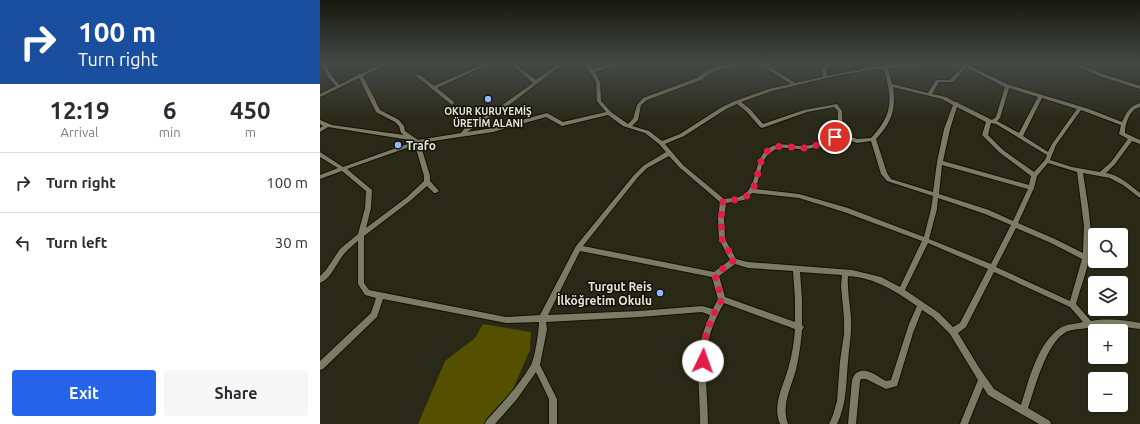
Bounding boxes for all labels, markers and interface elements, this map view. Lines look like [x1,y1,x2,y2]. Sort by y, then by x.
icon: right [12,16,64,68]
text: 100 m [78,16,156,47]
text: Turn right [78,49,158,69]
marker: OKUR KURUYEMİŞ ÜRETİM ALANI [483,94,493,104]
text: 12:19 [49,97,109,124]
text: 6 [163,97,176,124]
text: 450 [230,97,271,124]
place label: OKUR KURUYEMİŞ ÜRETİM ALANI [444,105,532,129]
pin [818,120,852,154]
text: Arrival [60,125,98,139]
text: min [159,125,181,139]
text: m [245,125,256,139]
icon: arrive [824,126,846,148]
place label: Trafo [406,139,436,152]
marker: Trafo [393,140,403,150]
icon: right [12,172,34,194]
text: Turn right [46,174,116,191]
text: 100 m [266,174,308,191]
map controls [1088,228,1128,412]
button: search [1088,228,1128,268]
icon: left [12,232,34,254]
text: Turn left [46,234,107,251]
text: 30 m [275,234,308,251]
button: layers [1088,276,1128,316]
place label: Turgut Reis İlköğretim Okulu [557,280,652,307]
marker: Turgut Reis İlköğretim Okulu [655,288,665,298]
button: + [1088,324,1128,364]
position arrow [682,340,724,382]
button: Exit [12,370,156,416]
button: Share [164,370,308,416]
button: − [1088,372,1128,412]

